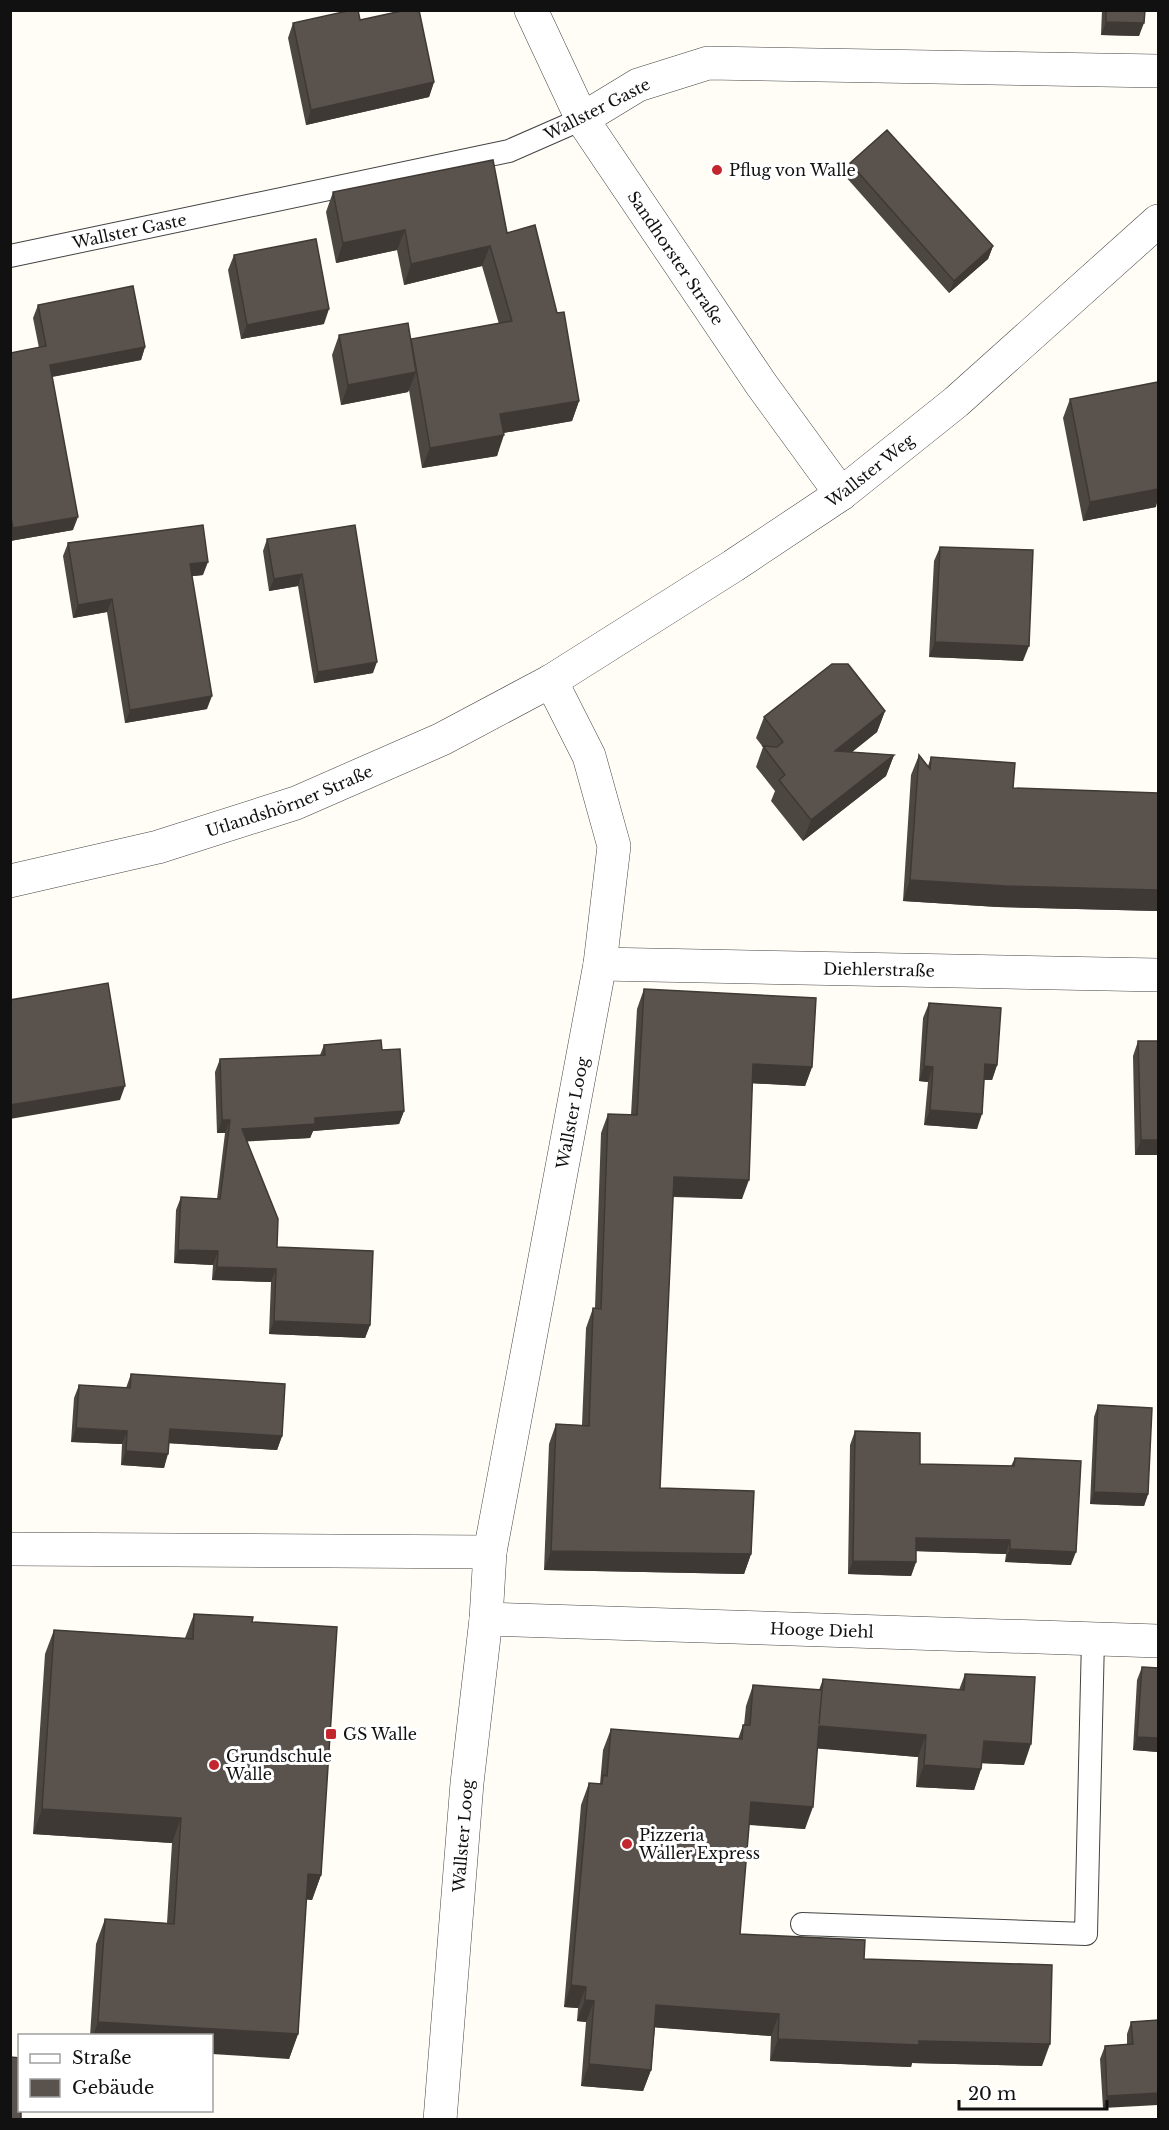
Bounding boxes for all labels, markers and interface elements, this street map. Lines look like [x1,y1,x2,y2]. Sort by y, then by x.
street label: Wallster Gaste [540,74,653,145]
place label: Pflug von Walle [729,160,856,180]
marker: Pflug von Walle [710,163,724,177]
street label: Sandhorster Straße [624,187,728,329]
street label: Wallster Gaste [69,209,188,253]
street label: Wallster Weg [821,429,918,512]
street label: Utlandshörner Straße [203,761,376,841]
street label: Diehlerstraße [823,958,935,981]
street label: Wallster Loog [552,1055,592,1171]
street label: Hooge Diehl [770,1618,874,1642]
place label: GS Walle [343,1724,417,1744]
marker: GS Walle [324,1727,338,1741]
place label: Grundschule Walle [225,1746,332,1784]
marker: Grundschule Walle [207,1758,221,1772]
street label: Wallster Loog [448,1778,477,1894]
place label: Pizzeria Waller Express [638,1825,760,1863]
marker: Pizzeria Waller Express [620,1837,634,1851]
legend [18,2034,213,2112]
text: Straße [72,2047,132,2069]
scale bar [959,2073,1108,2111]
text: Gebäude [72,2077,154,2099]
text: 20 m [968,2083,1016,2105]

